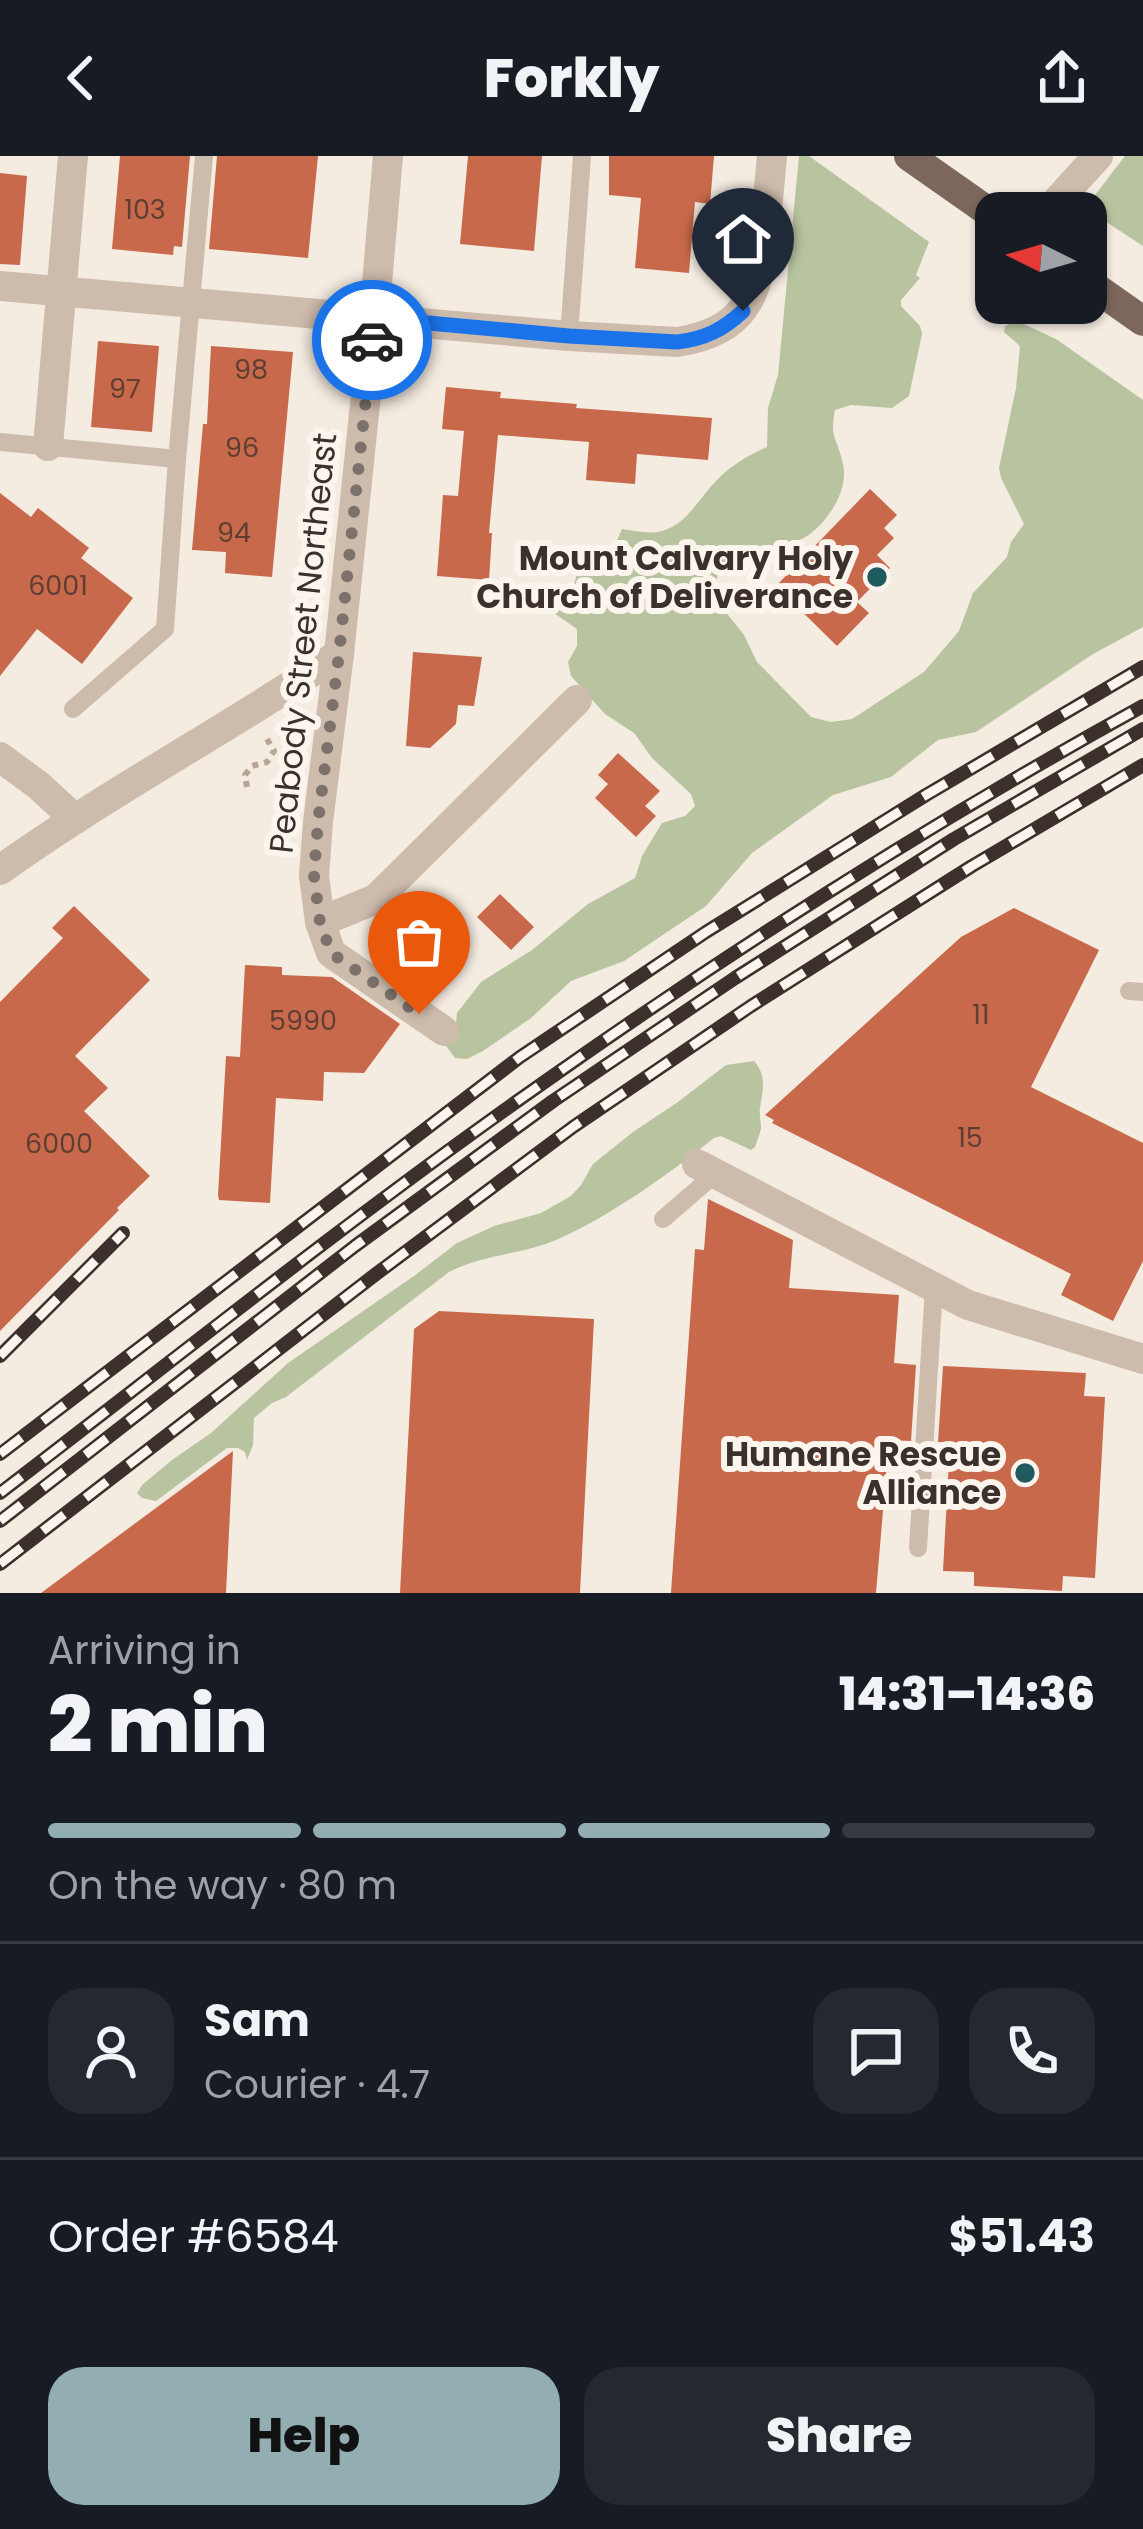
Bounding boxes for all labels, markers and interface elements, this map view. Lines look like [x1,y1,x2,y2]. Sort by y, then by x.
text: Forkly [484,40,659,116]
icon: back [48,45,114,111]
icon: share [1029,45,1095,111]
pin [692,188,794,311]
house number: 103 [124,191,166,228]
north arrow [975,192,1107,324]
map controls [975,192,1107,324]
icon: home [710,206,776,272]
courier [312,280,432,400]
icon: car [339,307,405,373]
house number: 98 [234,351,268,388]
house number: 97 [109,370,141,407]
house number: 96 [225,429,259,466]
street label: Peabody Street Northeast [258,431,348,855]
house number: 94 [217,514,251,551]
place label: Mount Calvary Holy Church of Deliverance [476,535,853,620]
marker: Mount Calvary Holy Church of Deliverance [864,564,890,590]
house number: 6001 [28,567,88,604]
pin [368,891,470,1014]
icon: bag [386,909,452,975]
house number: 11 [972,996,990,1033]
house number: 5990 [269,1002,337,1039]
house number: 15 [957,1119,983,1156]
house number: 6000 [25,1125,93,1162]
place label: Humane Rescue Alliance [725,1431,1001,1516]
marker: Humane Rescue Alliance [1012,1460,1038,1486]
text: Arriving in [48,1623,241,1678]
text: 14:31–14:36 [839,1663,1095,1726]
text: 2 min [48,1670,268,1779]
text: On the way · 80 m [48,1858,397,1913]
button: person [48,1988,174,2114]
button: chat [813,1988,939,2114]
button: phone [969,1988,1095,2114]
text: Sam [204,1989,310,2052]
text: Courier · 4.7 [204,2057,430,2112]
text: Order #6584 [48,2205,339,2268]
text: $51.43 [949,2205,1095,2268]
button: Help [48,2367,560,2505]
button: Share [584,2367,1095,2505]

